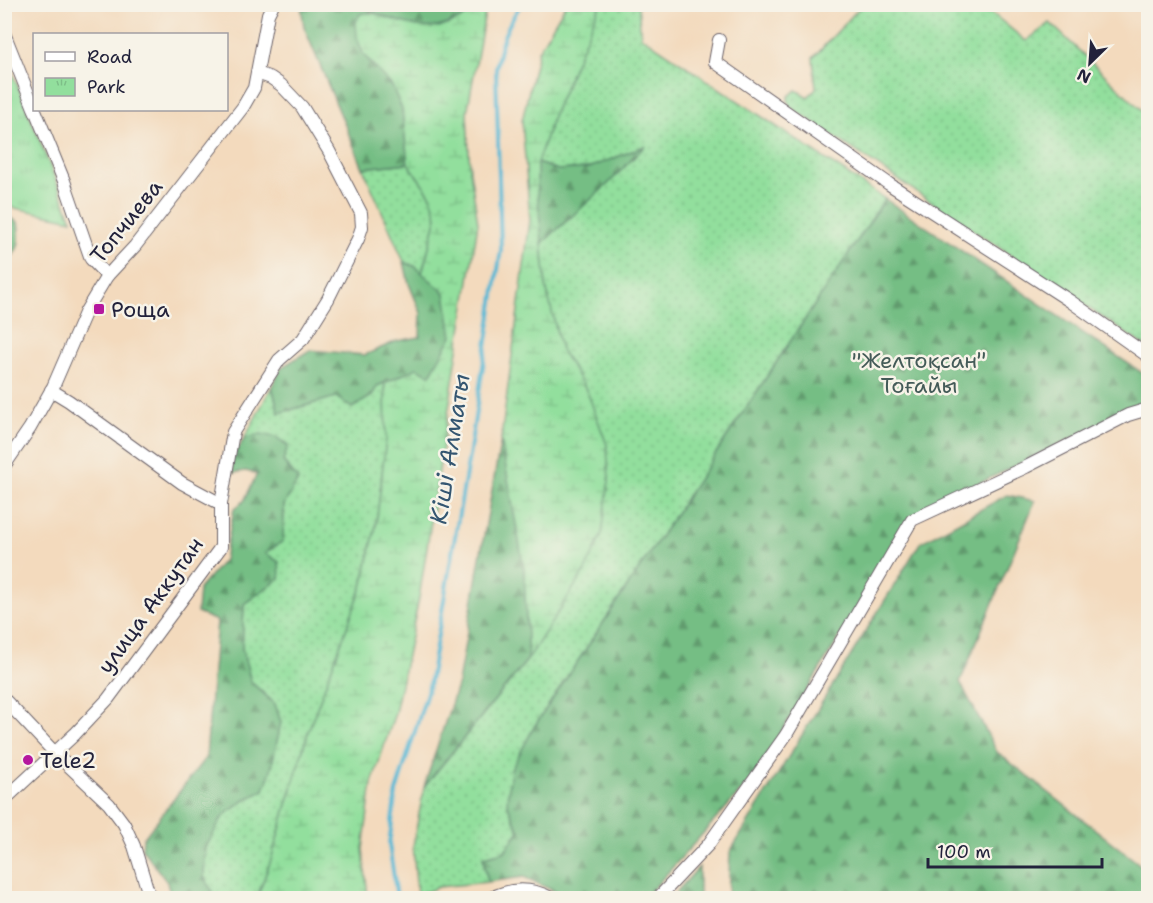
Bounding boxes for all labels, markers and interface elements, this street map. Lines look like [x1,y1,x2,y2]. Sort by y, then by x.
legend [33,33,228,111]
north arrow [1060,33,1120,93]
text: Road [87,45,132,69]
text: N [1074,64,1094,88]
text: Park [87,75,126,99]
street label: Топчиева [84,173,169,269]
place label: Роща [111,295,170,324]
marker: Роща [92,302,106,316]
park label: "Желтоқсан" Тоғайы [852,346,986,400]
water label: Кіші Алматы [422,371,478,527]
street label: улица Аккутан [91,531,210,679]
place label: Tele2 [40,746,96,775]
marker: Tele2 [21,753,35,767]
scale bar [928,831,1102,869]
text: 100 m [937,840,991,864]

